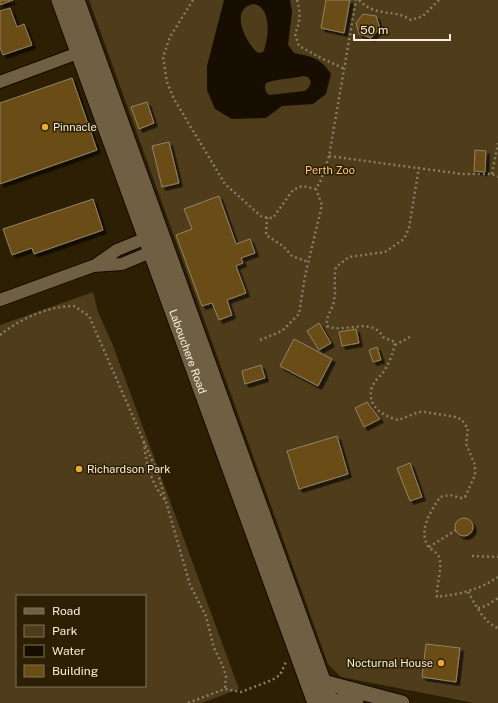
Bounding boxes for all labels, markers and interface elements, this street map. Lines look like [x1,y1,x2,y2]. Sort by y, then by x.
scale bar [354,16,450,42]
text: 50 m [360,23,388,37]
place label: Pinnacle [53,121,97,133]
marker: Pinnacle [40,122,50,132]
park label: Perth Zoo [305,164,355,176]
street label: Labouchere Road [167,308,209,395]
place label: Richardson Park [87,463,170,475]
marker: Richardson Park [74,464,84,474]
legend [16,595,146,687]
text: Road [52,604,80,618]
text: Park [52,624,78,638]
text: Water [52,644,86,658]
place label: Nocturnal House [347,657,433,669]
marker: Nocturnal House [436,658,446,668]
text: Building [52,664,98,678]

